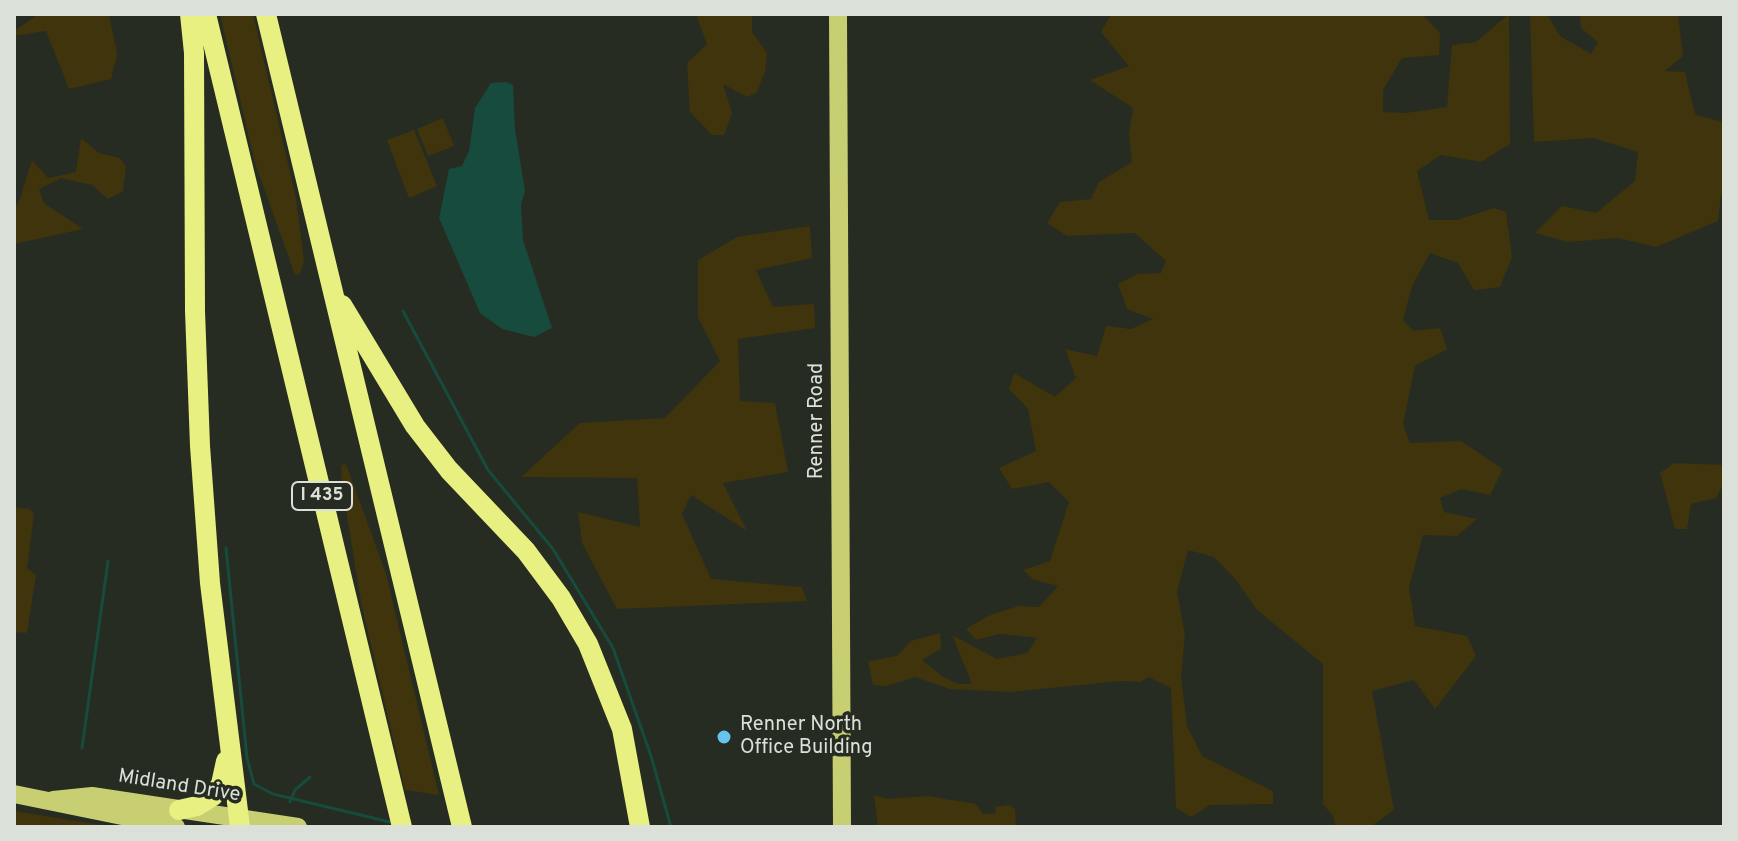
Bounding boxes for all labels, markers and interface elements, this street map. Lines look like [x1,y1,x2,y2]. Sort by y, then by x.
street label: Renner Road [806,363,830,479]
road number: I 435 [292,482,352,510]
place label: Renner North Office Building [740,714,873,761]
marker: Renner North Office Building [715,728,733,746]
street label: Midland Drive [116,766,242,808]

